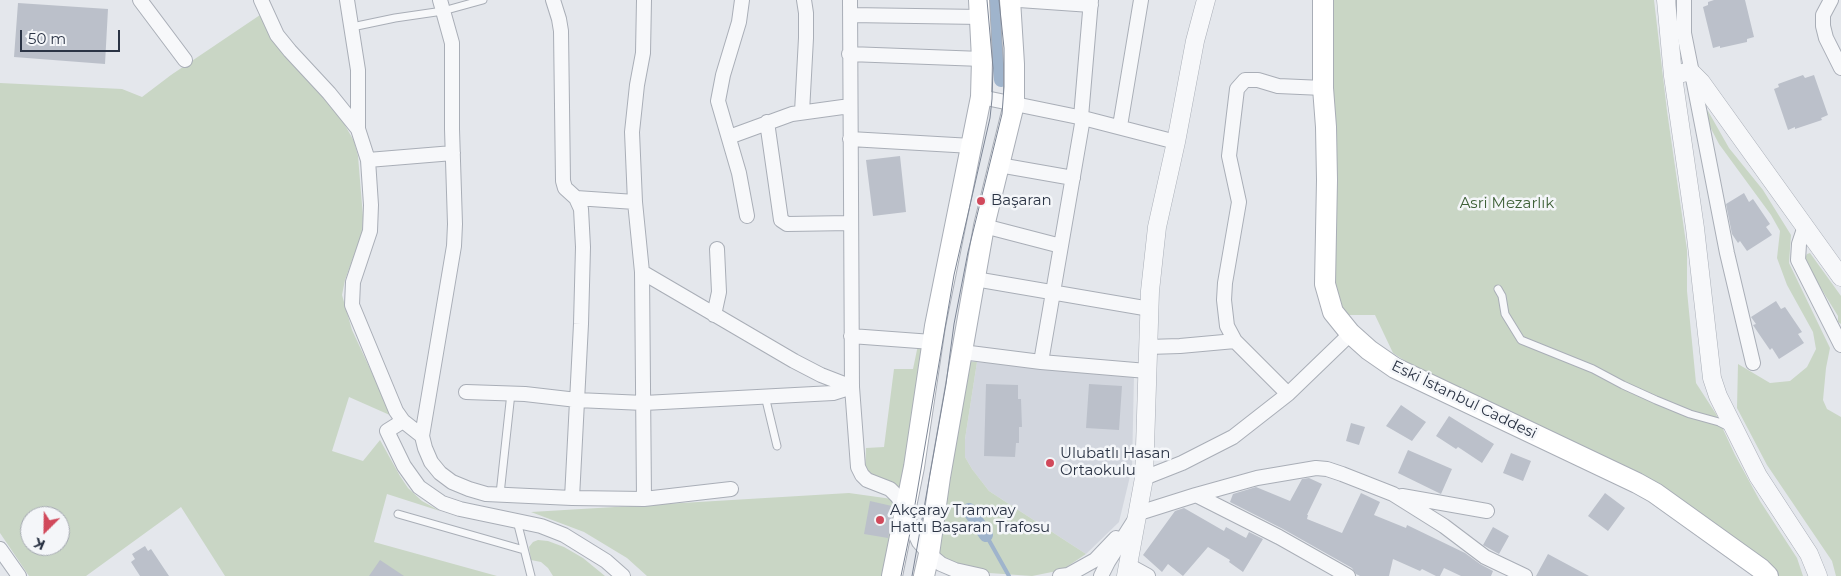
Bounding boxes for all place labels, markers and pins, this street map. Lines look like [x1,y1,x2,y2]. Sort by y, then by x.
place label: Başaran [991,192,1052,210]
marker: Başaran [975,195,987,207]
place label: Ulubatlı Hasan Ortaokulu [1060,445,1170,480]
marker: Ulubatlı Hasan Ortaokulu [1044,457,1056,469]
place label: Akçaray Tramvay Hattı Başaran Trafosu [890,502,1050,537]
marker: Akçaray Tramvay Hattı Başaran Trafosu [874,514,886,526]

